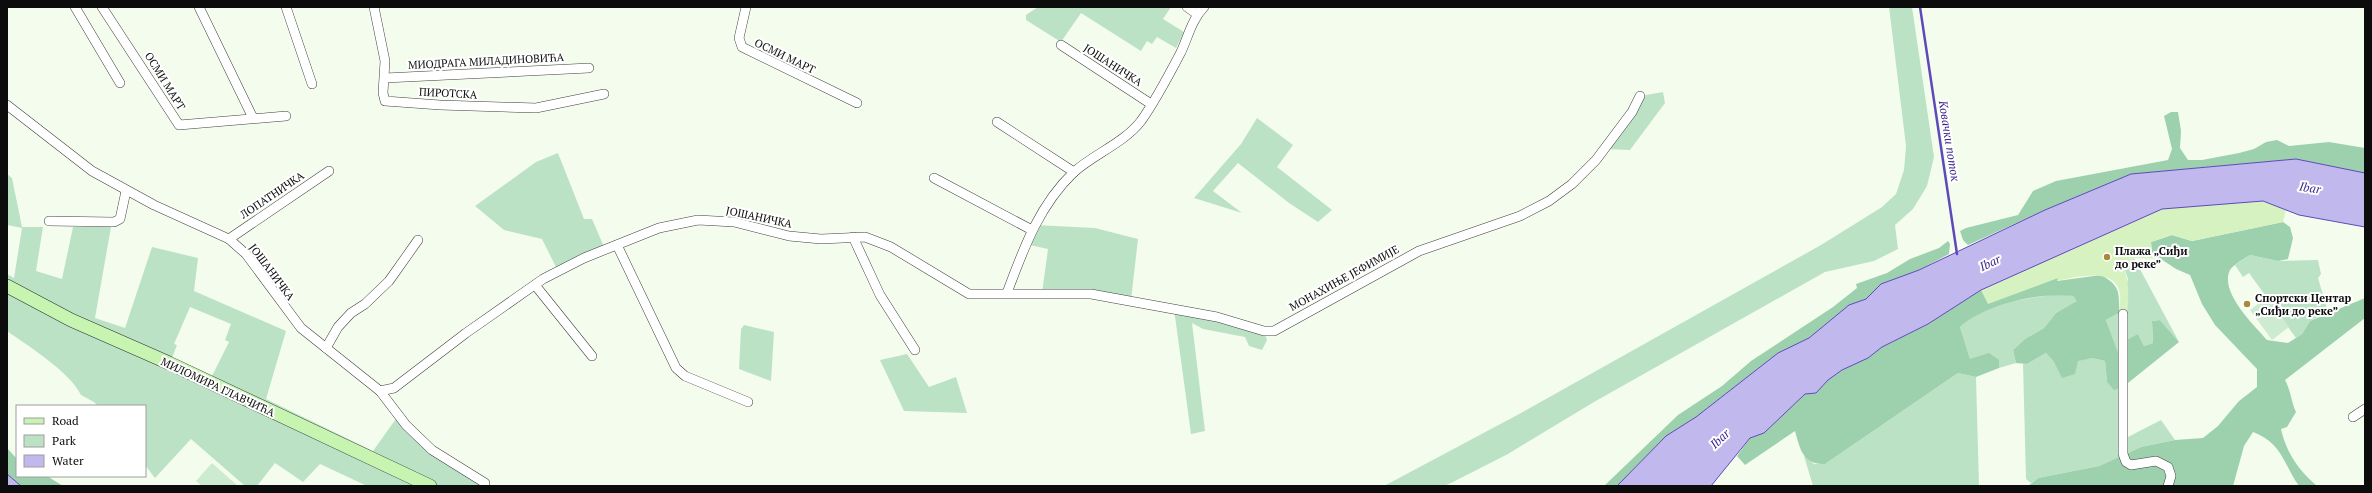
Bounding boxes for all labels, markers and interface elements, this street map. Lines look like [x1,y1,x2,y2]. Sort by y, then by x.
street label: ОСМИ МАРТ [752,35,818,77]
street label: ЈОШАНИЧКА [1081,41,1145,89]
street label: ОСМИ МАРТ [142,49,189,113]
street label: МИОДРАГА МИЛАДИНОВИЋА [408,50,565,72]
street label: ПИРОТСКА [419,84,478,102]
water label: Ковачки поток [1936,98,1963,182]
street label: ЛОПАТНИЧКА [237,168,307,222]
water label: Ibar [2297,178,2323,197]
street label: ЈОШАНИЧКА [725,203,794,231]
street label: ЈОШАНИЧКА [246,241,298,303]
street label: МОНАХИЊЕ ЈЕФИМИЈЕ [1287,242,1401,314]
place label: Плажа „Сиђи до реке” [2115,244,2188,271]
water label: Ibar [1976,251,2004,274]
marker: Плажа „Сиђи до реке” [2102,252,2112,262]
place label: Спортски Центар „Сиђи до реке” [2255,291,2352,318]
marker: Спортски Центар „Сиђи до реке” [2242,299,2252,309]
street label: МИЛОМИРА ГЛАВЧИЋА [159,354,278,420]
legend [16,405,146,477]
text: Road [52,413,79,428]
water label: Ibar [1706,425,1734,452]
text: Park [52,433,77,448]
text: Water [52,453,84,468]

